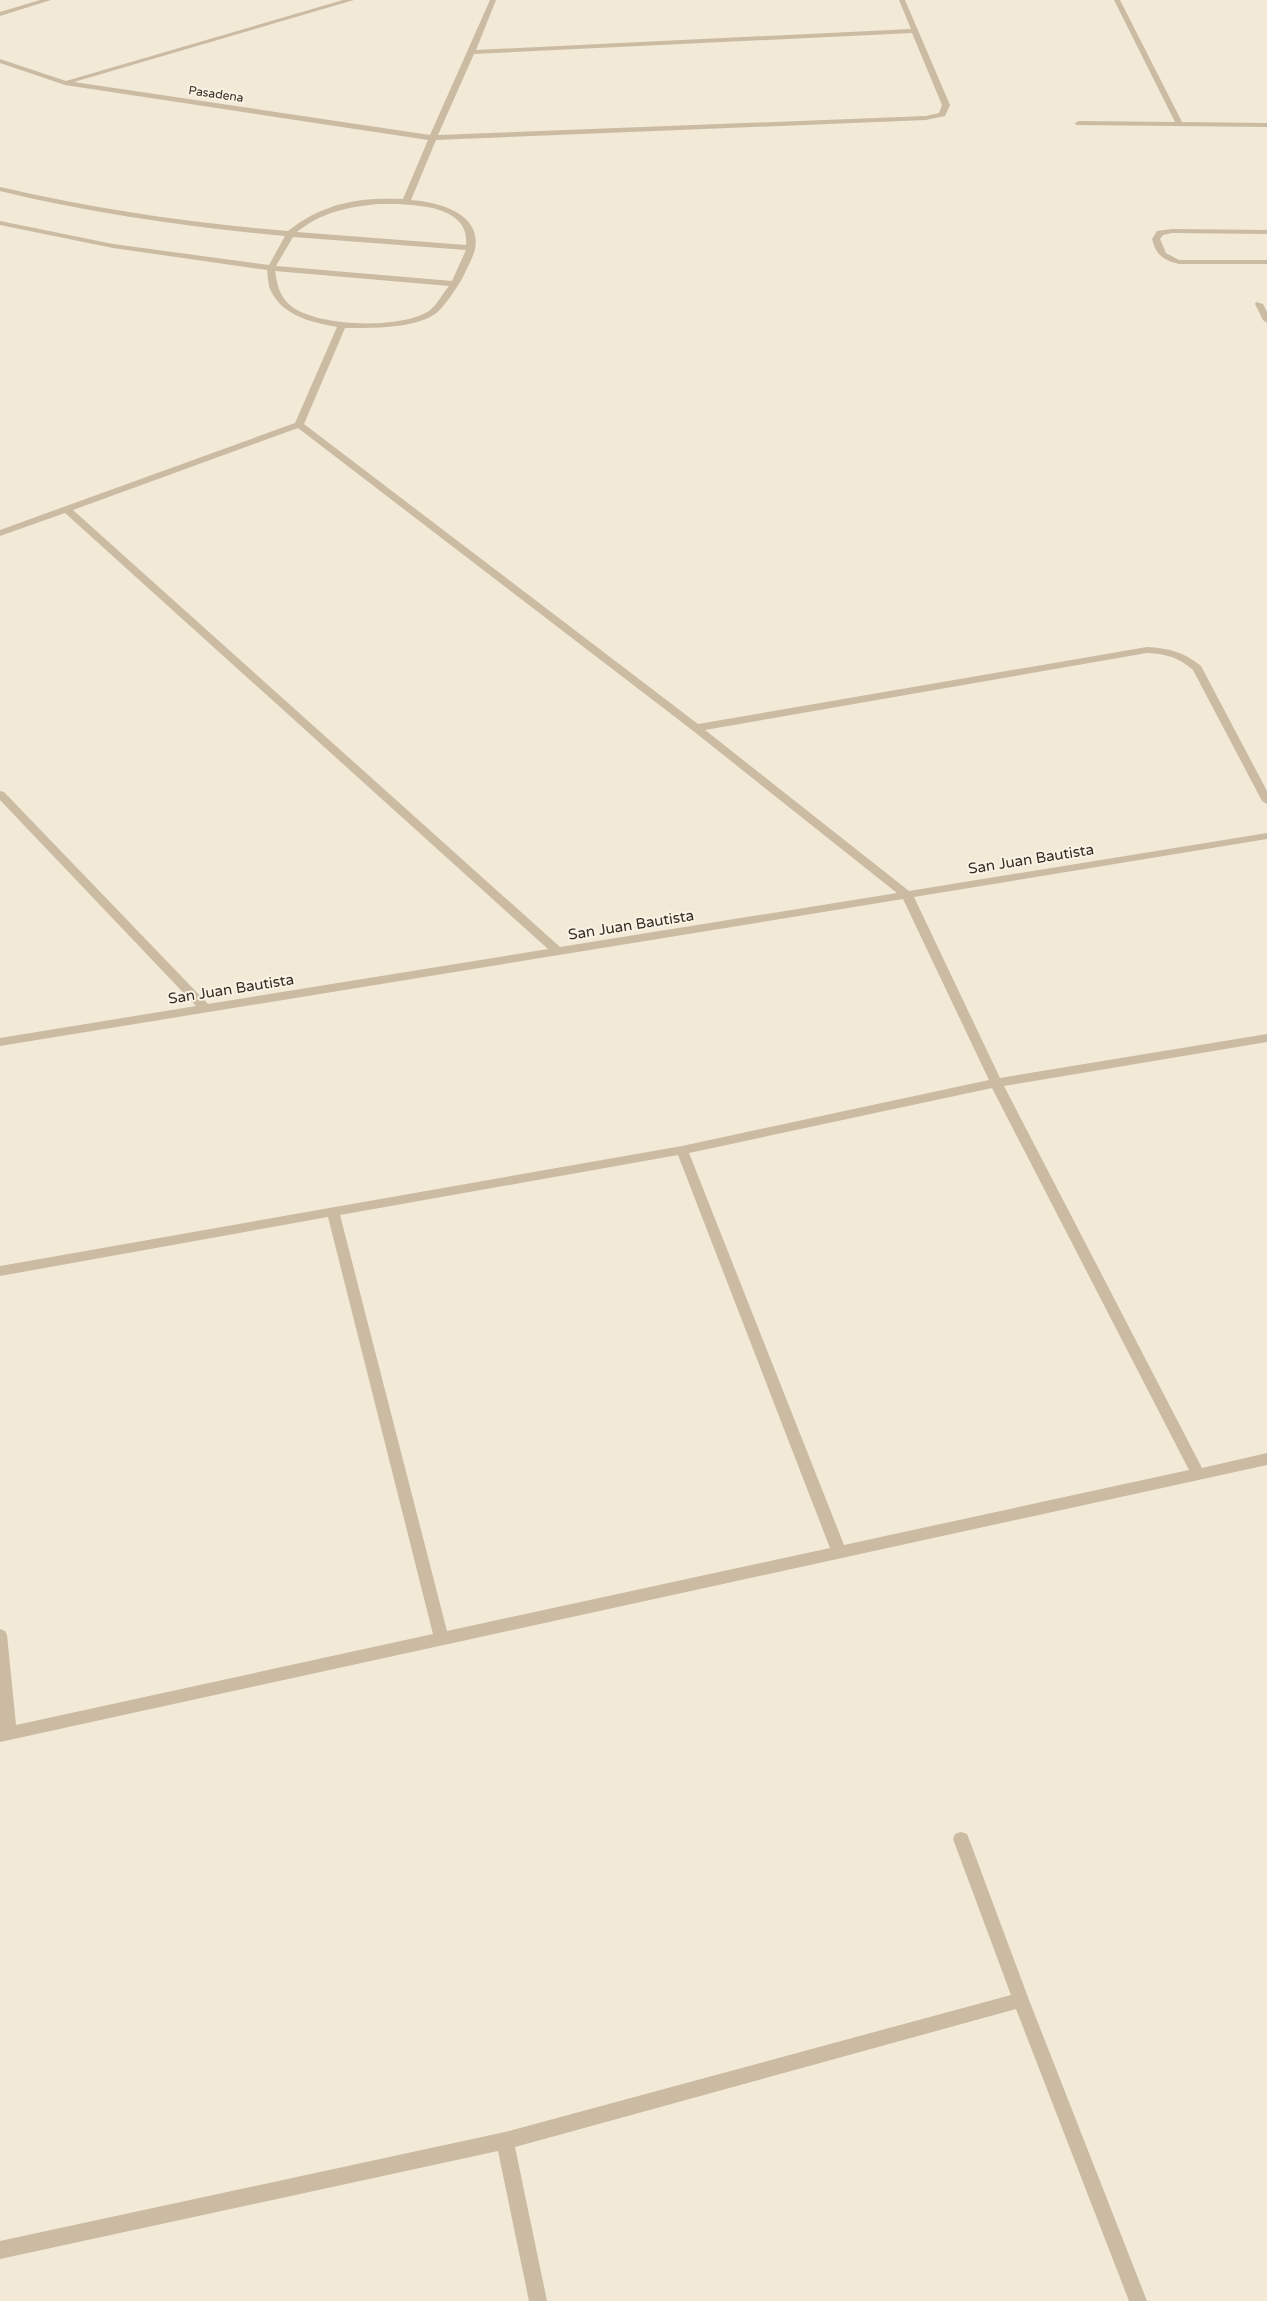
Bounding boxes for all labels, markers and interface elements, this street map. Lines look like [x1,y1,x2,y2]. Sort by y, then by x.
street label: Pasadena [188,83,244,105]
street label: San Juan Bautista [967,840,1095,878]
street label: San Juan Bautista [567,906,695,944]
street label: San Juan Bautista [167,970,295,1008]

